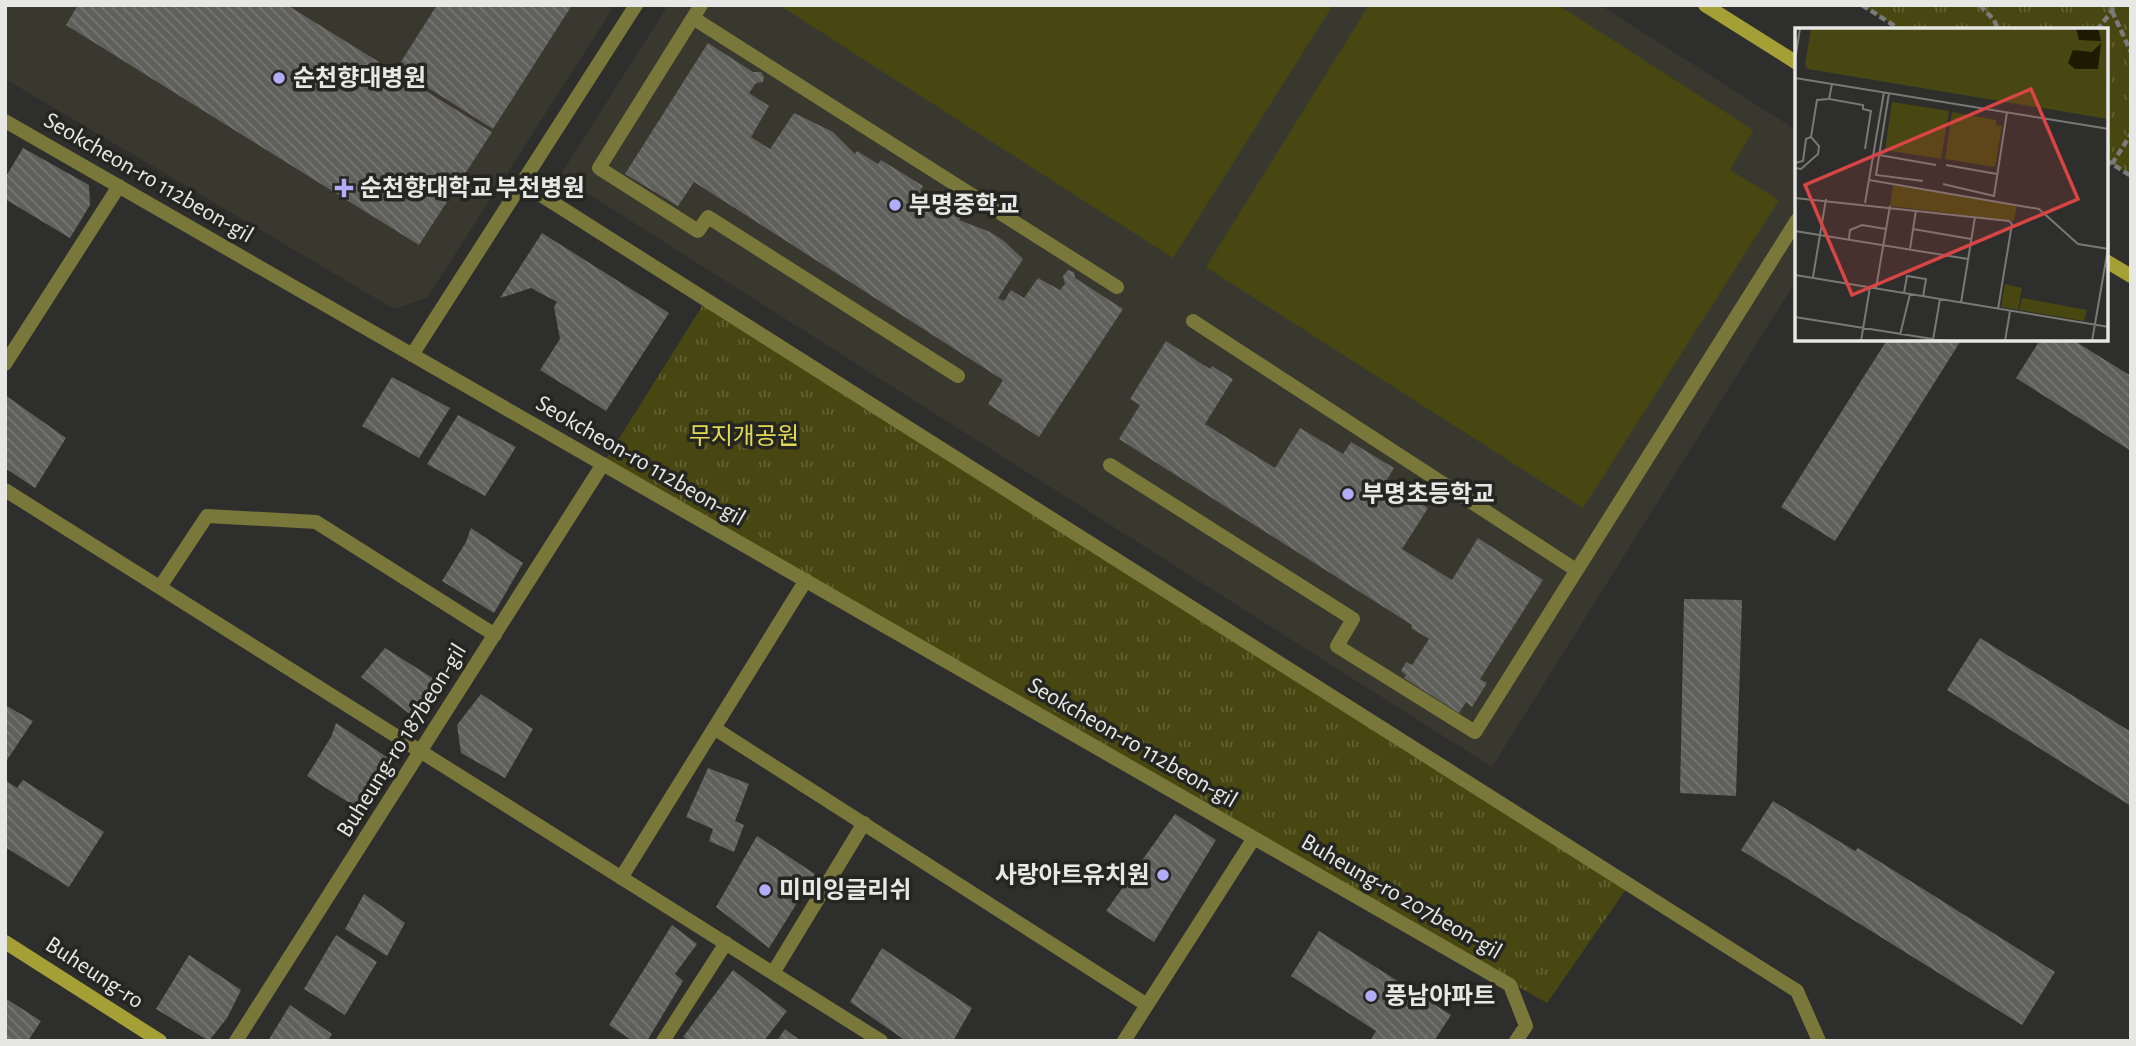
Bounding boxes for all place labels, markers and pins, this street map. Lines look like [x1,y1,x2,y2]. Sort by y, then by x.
place label: 순천향대병원 [293,65,425,91]
marker: 순천향대병원 [271,70,287,86]
place label: 순천향대학교 부천병원 [360,175,584,201]
marker: 순천향대학교 부천병원 [334,178,354,198]
place label: 부명중학교 [909,192,1019,218]
marker: 부명중학교 [887,197,903,213]
place label: 부명초등학교 [1362,481,1494,507]
marker: 부명초등학교 [1340,486,1356,502]
place label: 사랑아트유치원 [994,862,1149,888]
marker: 사랑아트유치원 [1155,867,1171,883]
place label: 미미잉글리쉬 [779,877,911,903]
marker: 미미잉글리쉬 [757,882,773,898]
place label: 풍남아파트 [1385,983,1495,1009]
marker: 풍남아파트 [1363,988,1379,1004]

